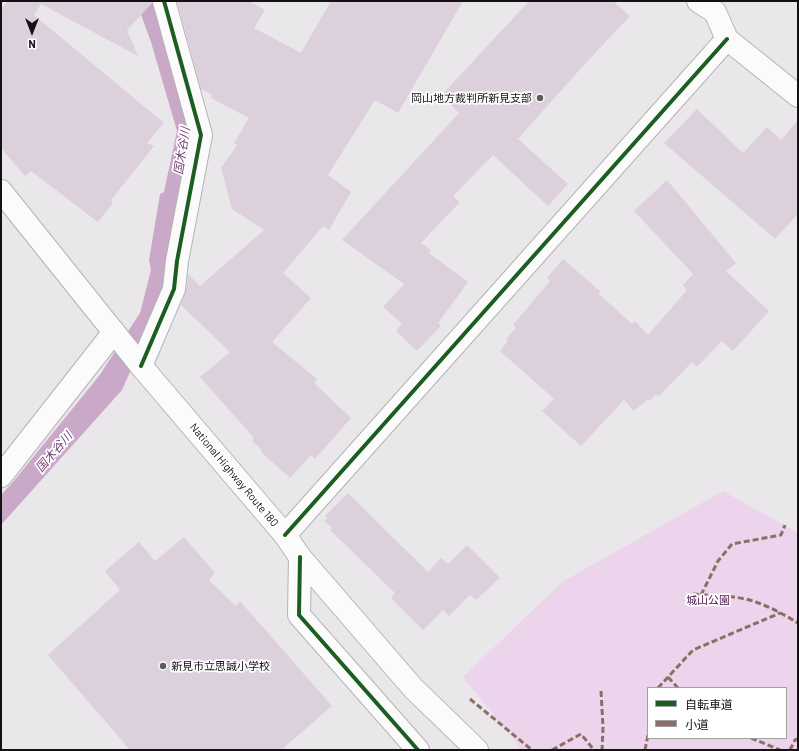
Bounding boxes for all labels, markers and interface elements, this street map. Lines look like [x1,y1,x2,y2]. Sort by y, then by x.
north arrow [12,12,52,52]
text: N [28,38,36,51]
place label: 岡山地方裁判所新見支部 [411,91,532,105]
marker: 岡山地方裁判所新見支部 [535,93,545,103]
water label: 国木谷川 [171,126,193,176]
street label: National Highway Route 180 [187,421,281,529]
water label: 国木谷川 [33,429,75,475]
park label: 城山公園 [686,593,730,607]
place label: 新見市立思誠小学校 [171,659,270,673]
marker: 新見市立思誠小学校 [158,661,168,671]
legend [647,687,787,739]
text: 自転車道 [685,697,733,711]
text: 小道 [685,717,709,731]

